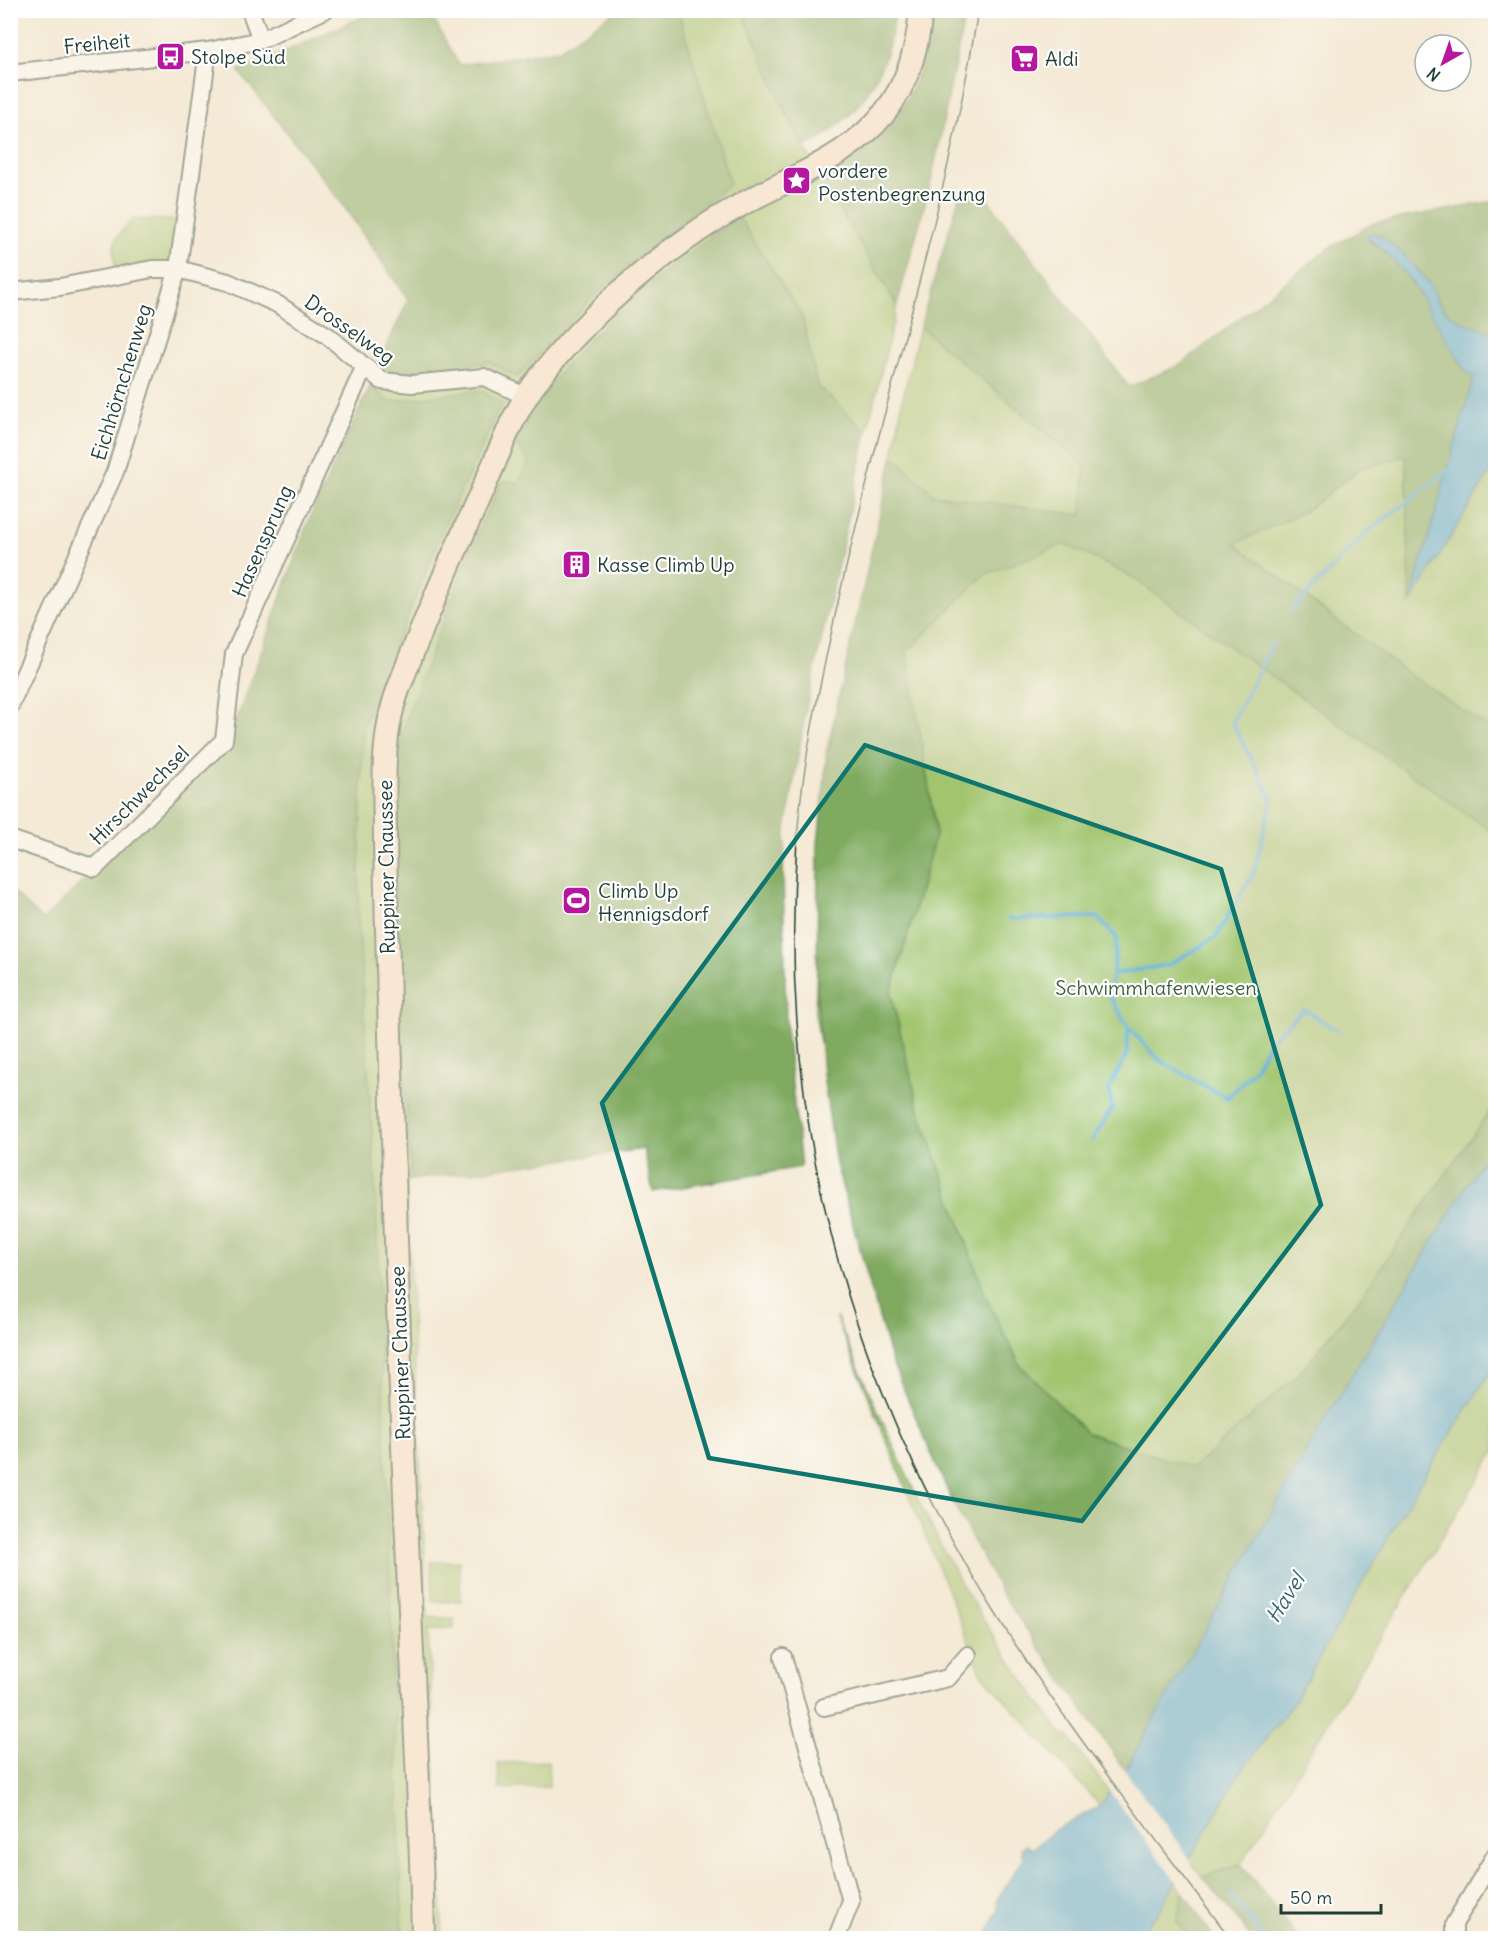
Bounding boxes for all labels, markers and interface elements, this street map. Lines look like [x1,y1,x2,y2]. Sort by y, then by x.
street label: Freiheit [62,27,132,59]
north arrow [1413,33,1473,93]
bus stop icon: Stolpe Süd [154,40,186,72]
supermarket icon: Aldi [1008,42,1040,74]
place label: Stolpe Süd [191,44,286,69]
place label: Aldi [1045,46,1079,71]
text: N [1423,63,1444,86]
place label: vordere Postenbegrenzung [818,158,986,206]
place icon: vordere Postenbegrenzung [781,165,813,197]
street label: Drosselweg [300,289,400,369]
street label: Eichhörnchenweg [85,301,157,463]
street label: Hasensprung [226,481,298,601]
building icon: Kasse Climb Up [560,548,592,580]
place label: Kasse Climb Up [597,552,735,577]
street label: Hirschwechsel [84,740,194,850]
street label: Ruppiner Chaussee [372,780,400,954]
place label: Climb Up Hennigsdorf [598,878,709,926]
sports icon: Climb Up Hennigsdorf [561,885,593,917]
park label: Schwimmhafenwiesen [1055,975,1257,1000]
street label: Ruppiner Chaussee [384,1265,416,1441]
water label: Havel [1259,1565,1312,1628]
scale bar [1281,1877,1382,1915]
text: 50 m [1290,1886,1332,1909]

